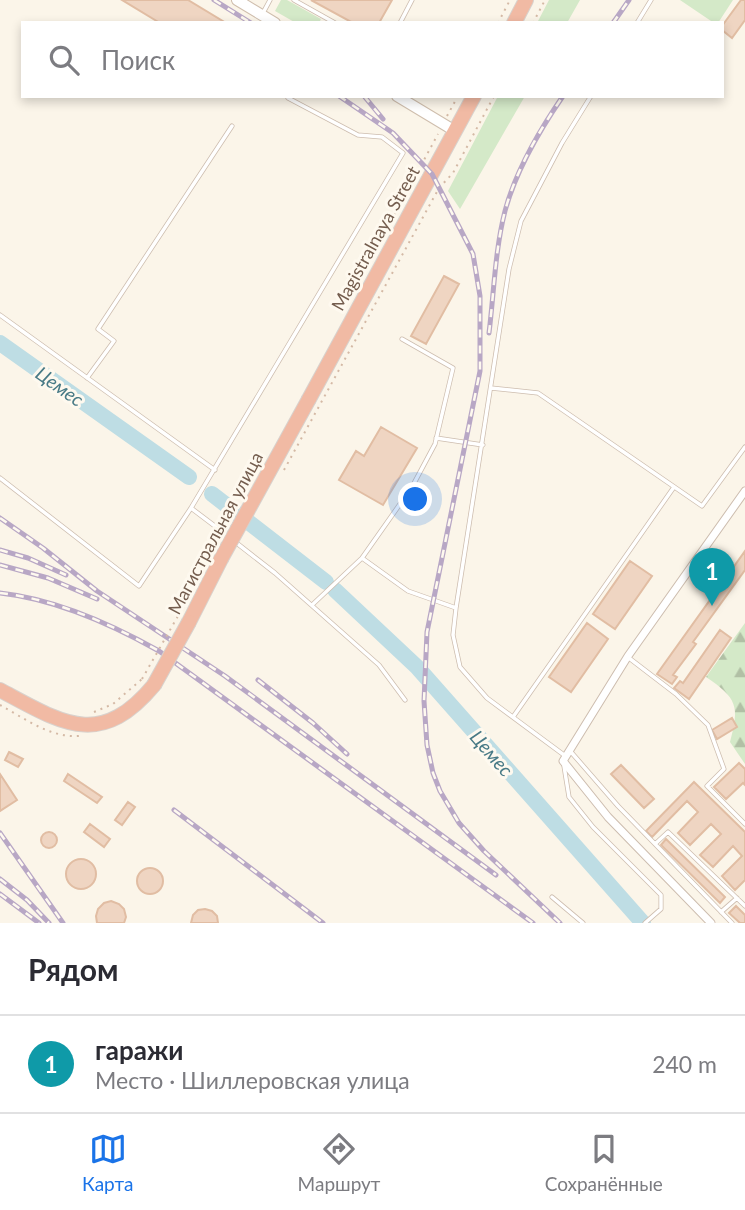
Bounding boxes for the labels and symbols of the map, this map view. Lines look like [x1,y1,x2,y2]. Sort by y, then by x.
street label: Magistralnaya Street [326,161,424,314]
water label: Цемес [32,361,89,411]
street label: Магистральная улица [163,448,267,618]
your location [398,482,432,516]
pin: 1 [689,548,735,606]
water label: Цемес [466,725,518,781]

